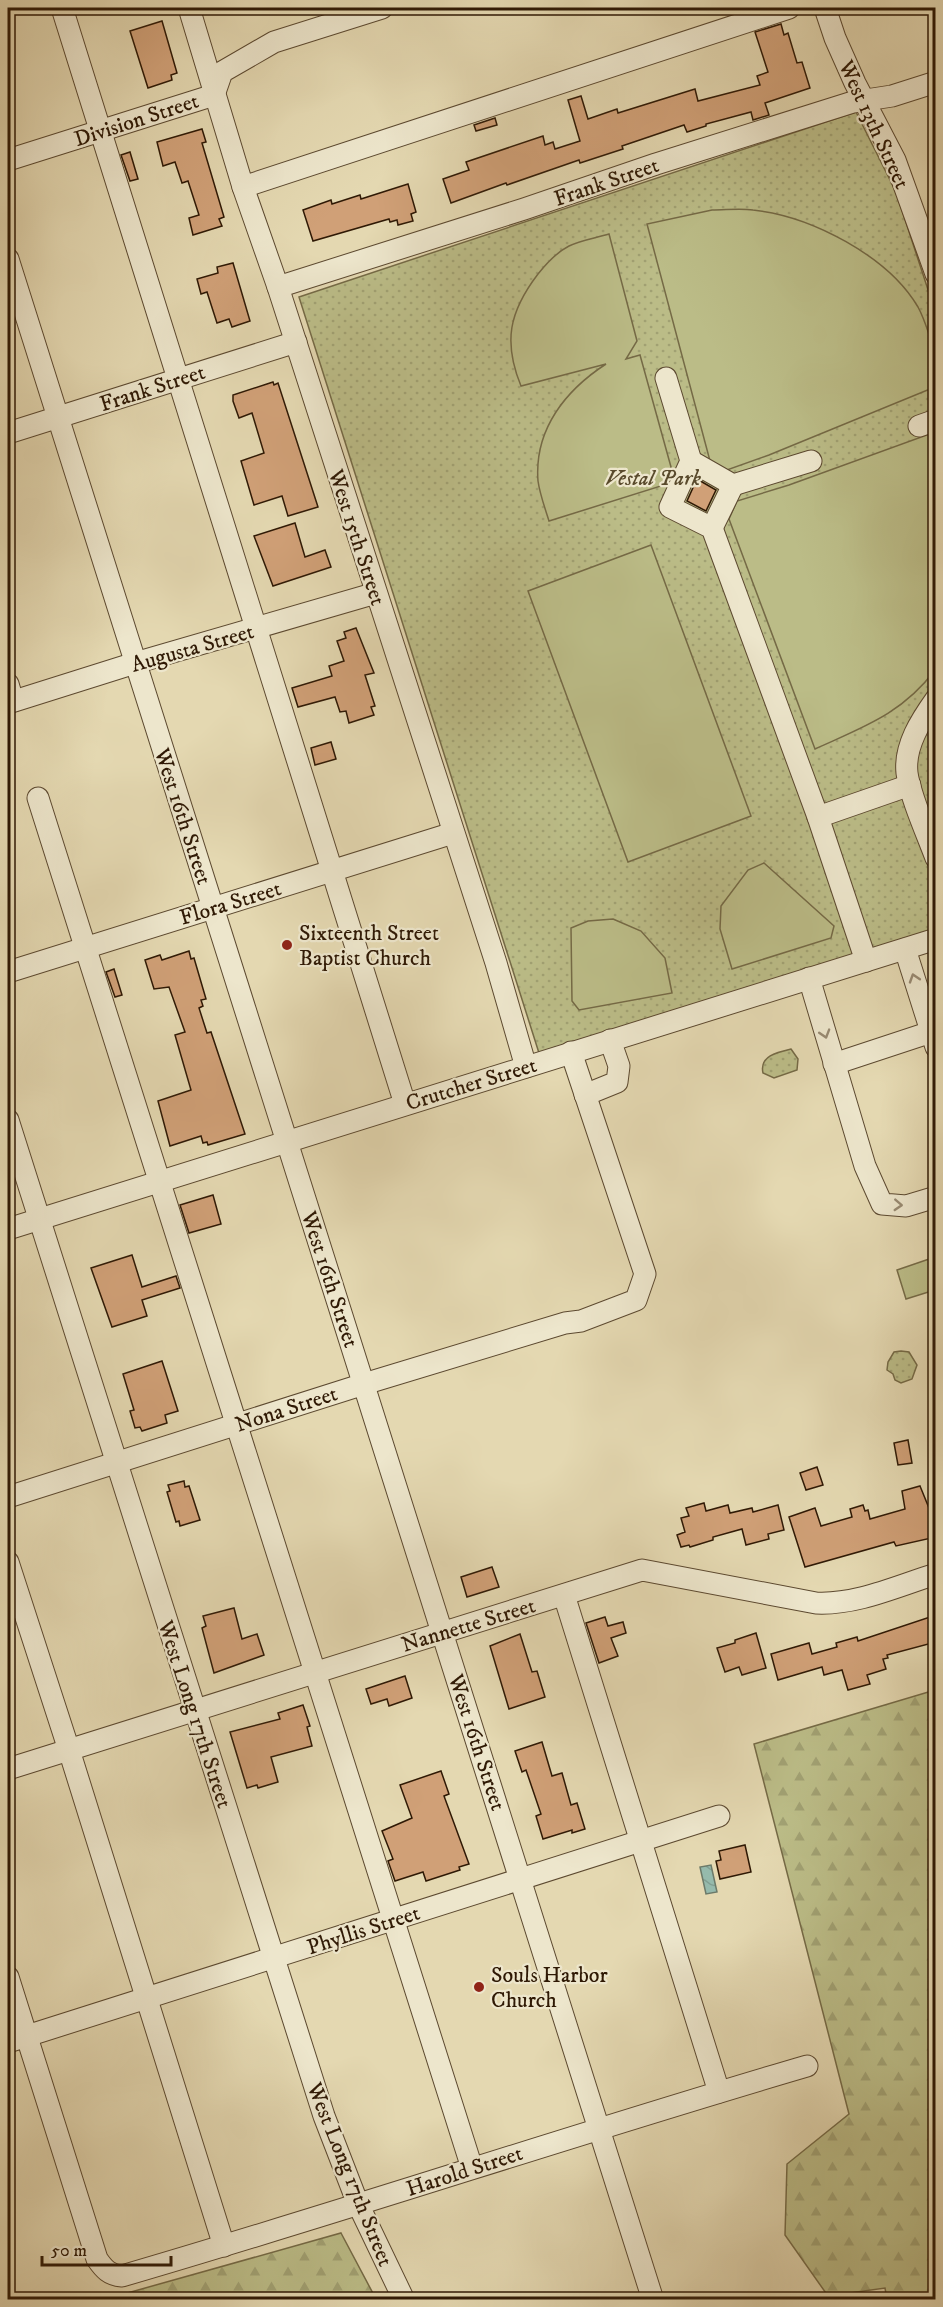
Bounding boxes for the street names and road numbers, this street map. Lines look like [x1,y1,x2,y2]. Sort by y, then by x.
street label: West 13th Street [832,55,915,193]
street label: Division Street [71,88,202,153]
street label: Frank Street [551,152,662,213]
street label: Frank Street [96,359,209,418]
street label: West 15th Street [322,465,391,609]
street label: Augusta Street [128,618,257,679]
street label: West 16th Street [147,744,217,888]
street label: Flora Street [176,875,285,932]
street label: Crutcher Street [403,1052,540,1117]
street label: West 16th Street [294,1207,364,1351]
street label: Nona Street [232,1380,341,1439]
street label: Nannette Street [398,1592,539,1659]
street label: West Long 17th Street [151,1616,238,1812]
street label: West 16th Street [441,1670,511,1814]
street label: Phyllis Street [304,1899,423,1961]
street label: West Long 17th Street [300,2078,399,2270]
street label: Harold Street [403,2140,526,2203]

